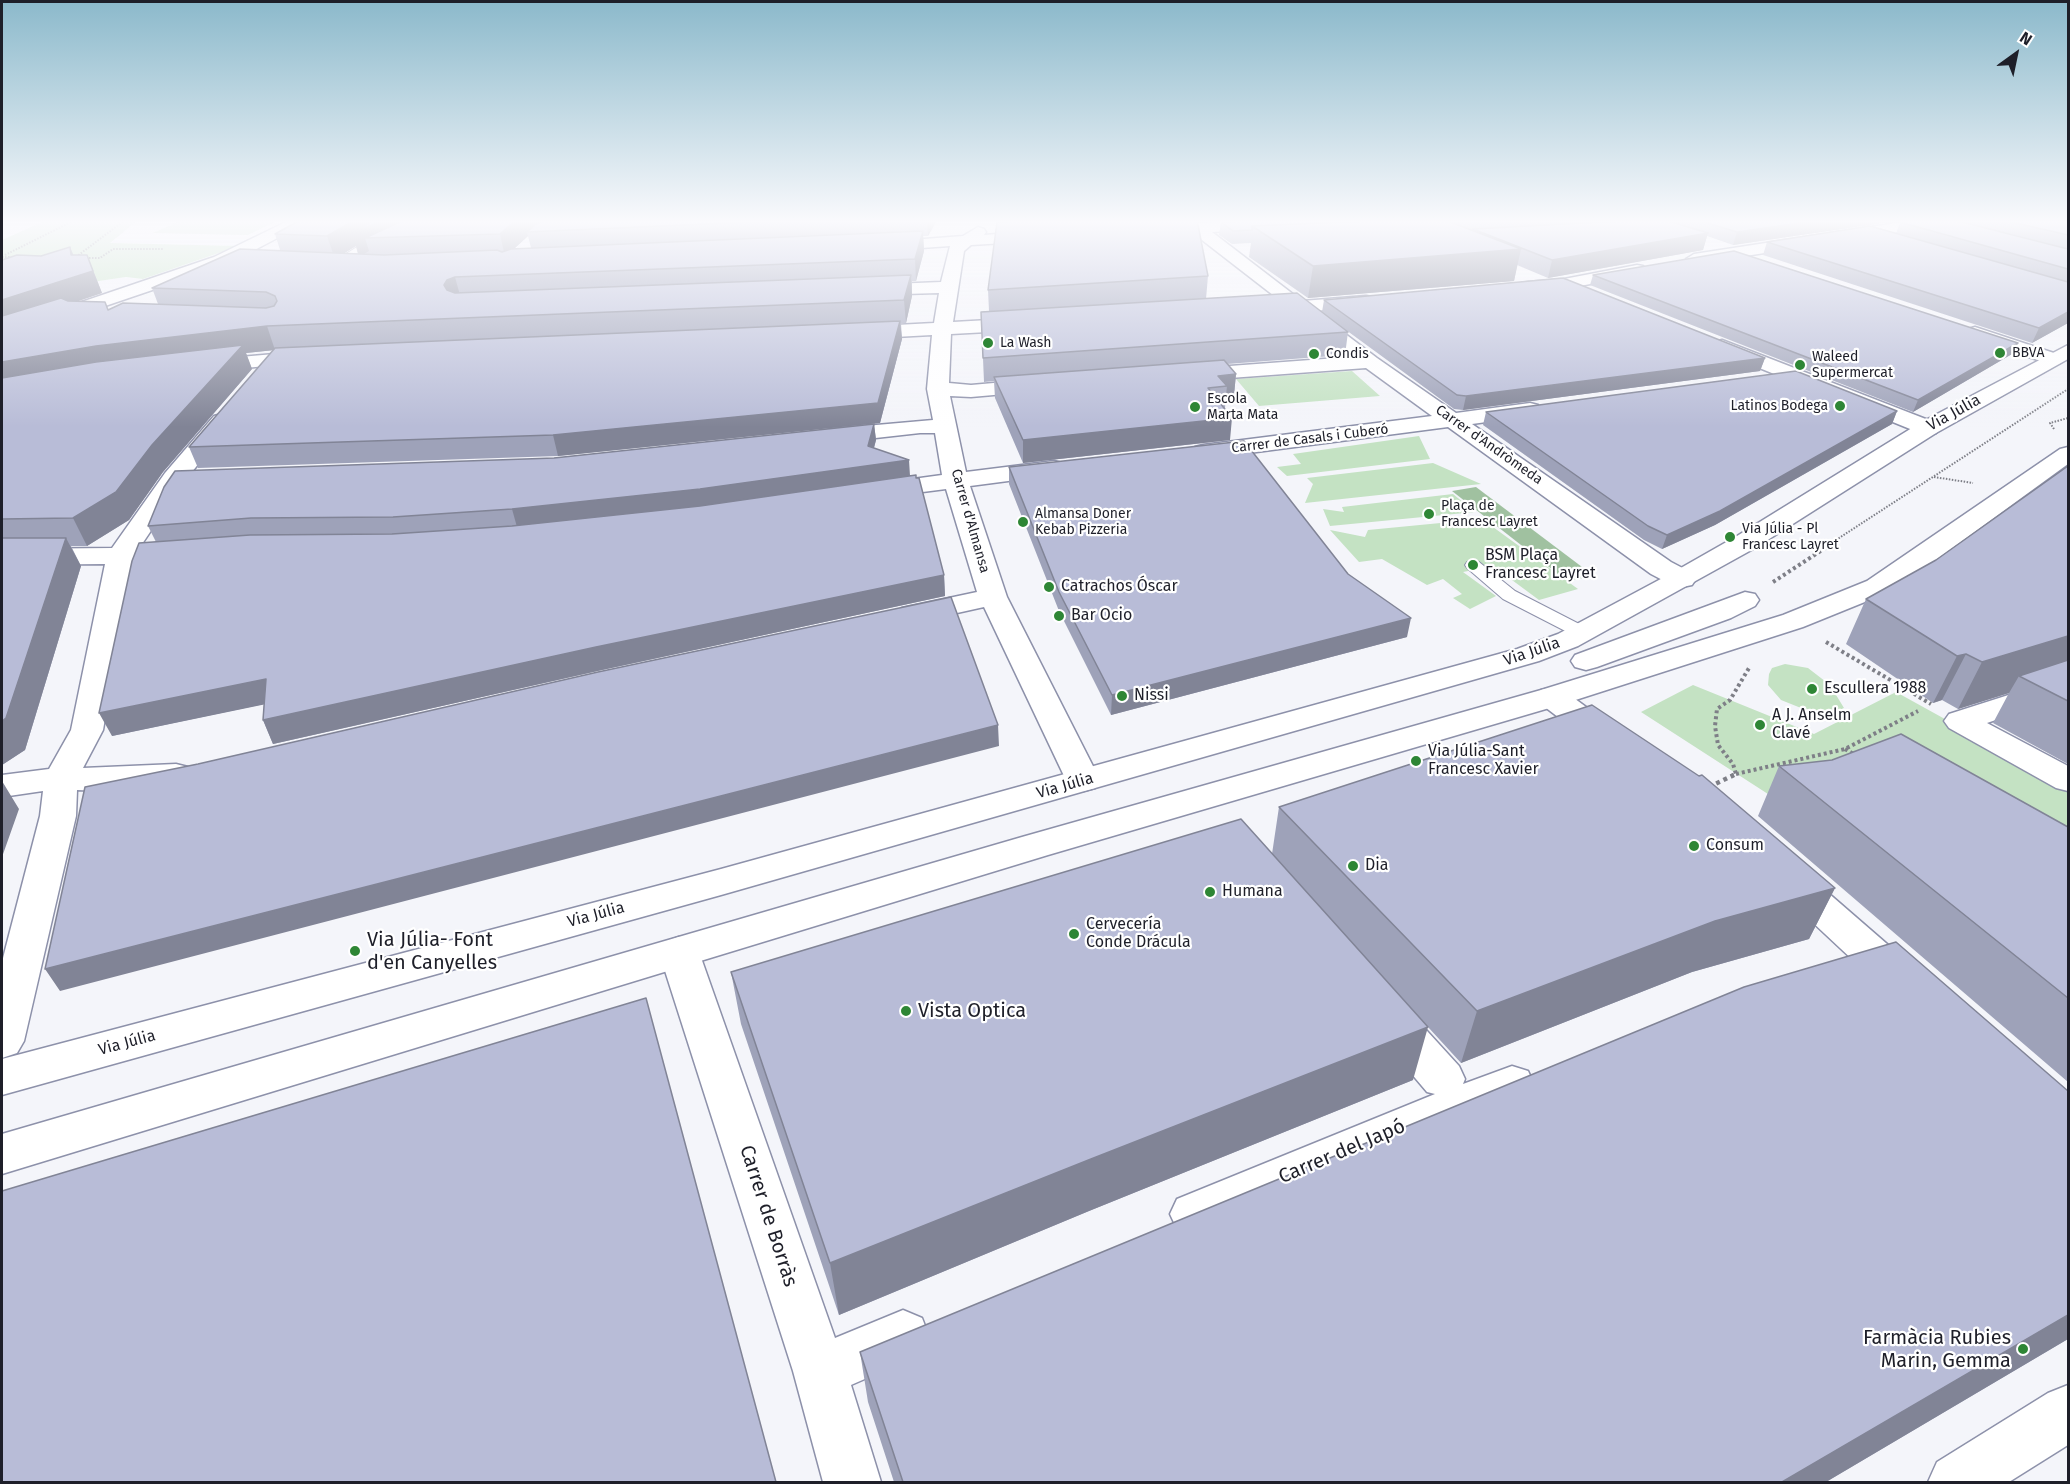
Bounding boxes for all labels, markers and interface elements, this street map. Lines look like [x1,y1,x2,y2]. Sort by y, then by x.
north arrow [1986,24,2046,84]
text: N [2016,28,2036,49]
place label: La Wash [1000,335,1052,351]
marker: La Wash [981,336,995,350]
place label: BBVA [2012,345,2044,361]
place label: Condis [1326,346,1369,362]
marker: BBVA [1993,346,2007,360]
marker: Condis [1307,347,1321,361]
place label: Waleed Supermercat [1812,349,1893,382]
marker: Waleed Supermercat [1793,358,1807,372]
street label: Via Júlia [1924,390,1984,436]
place label: Escola Marta Mata [1207,391,1278,424]
place label: Latinos Bodega [1731,398,1828,414]
marker: Latinos Bodega [1833,399,1847,413]
marker: Escola Marta Mata [1188,400,1202,414]
street label: Carrer d'Andròmeda [1432,402,1546,488]
street label: Carrer de Casals i Cuberó [1231,421,1389,457]
street label: Carrer d'Almansa [947,467,993,575]
place label: Plaça de Francesc Layret [1441,498,1538,530]
place label: Almansa Doner Kebab Pizzeria [1035,506,1131,538]
marker: Plaça de Francesc Layret [1422,507,1436,521]
marker: Almansa Doner Kebab Pizzeria [1016,515,1030,529]
place label: Via Júlia - Pl Francesc Layret [1742,521,1839,554]
marker: Via Júlia - Pl Francesc Layret [1723,530,1737,544]
place label: BSM Plaça Francesc Layret [1485,546,1596,584]
marker: BSM Plaça Francesc Layret [1466,558,1480,572]
place label: Catrachos Óscar [1061,577,1178,597]
marker: Catrachos Óscar [1042,580,1056,594]
place label: Bar Ocio [1071,606,1132,626]
marker: Bar Ocio [1052,609,1066,623]
street label: Via Júlia [1501,633,1563,671]
place label: Escullera 1988 [1824,679,1926,699]
marker: Escullera 1988 [1805,682,1819,696]
place label: Nissi [1134,686,1169,706]
marker: Nissi [1115,689,1129,703]
place label: A J. Anselm Clavé [1772,706,1852,744]
marker: A J. Anselm Clavé [1753,718,1767,732]
place label: Via Júlia-Sant Francesc Xavier [1428,742,1539,780]
marker: Via Júlia-Sant Francesc Xavier [1409,754,1423,768]
street label: Via Júlia [1034,769,1096,803]
place label: Consum [1706,836,1764,856]
marker: Consum [1687,839,1701,853]
place label: Dia [1365,856,1389,876]
marker: Dia [1346,859,1360,873]
place label: Humana [1222,882,1283,902]
marker: Humana [1203,885,1217,899]
street label: Via Júlia [565,898,627,932]
place label: Cervecería Conde Drácula [1086,915,1191,953]
marker: Cervecería Conde Drácula [1067,927,1081,941]
place label: Via Júlia- Font d'en Canyelles [367,928,497,975]
marker: Via Júlia- Font d'en Canyelles [348,944,362,958]
place label: Vista Optica [918,999,1026,1023]
marker: Vista Optica [899,1004,913,1018]
street label: Via Júlia [96,1026,158,1060]
street label: Carrer del Japó [1275,1115,1409,1189]
street label: Carrer de Borràs [734,1142,802,1290]
place label: Farmàcia Rubies Marin, Gemma [1863,1326,2011,1373]
marker: Farmàcia Rubies Marin, Gemma [2016,1342,2030,1356]

